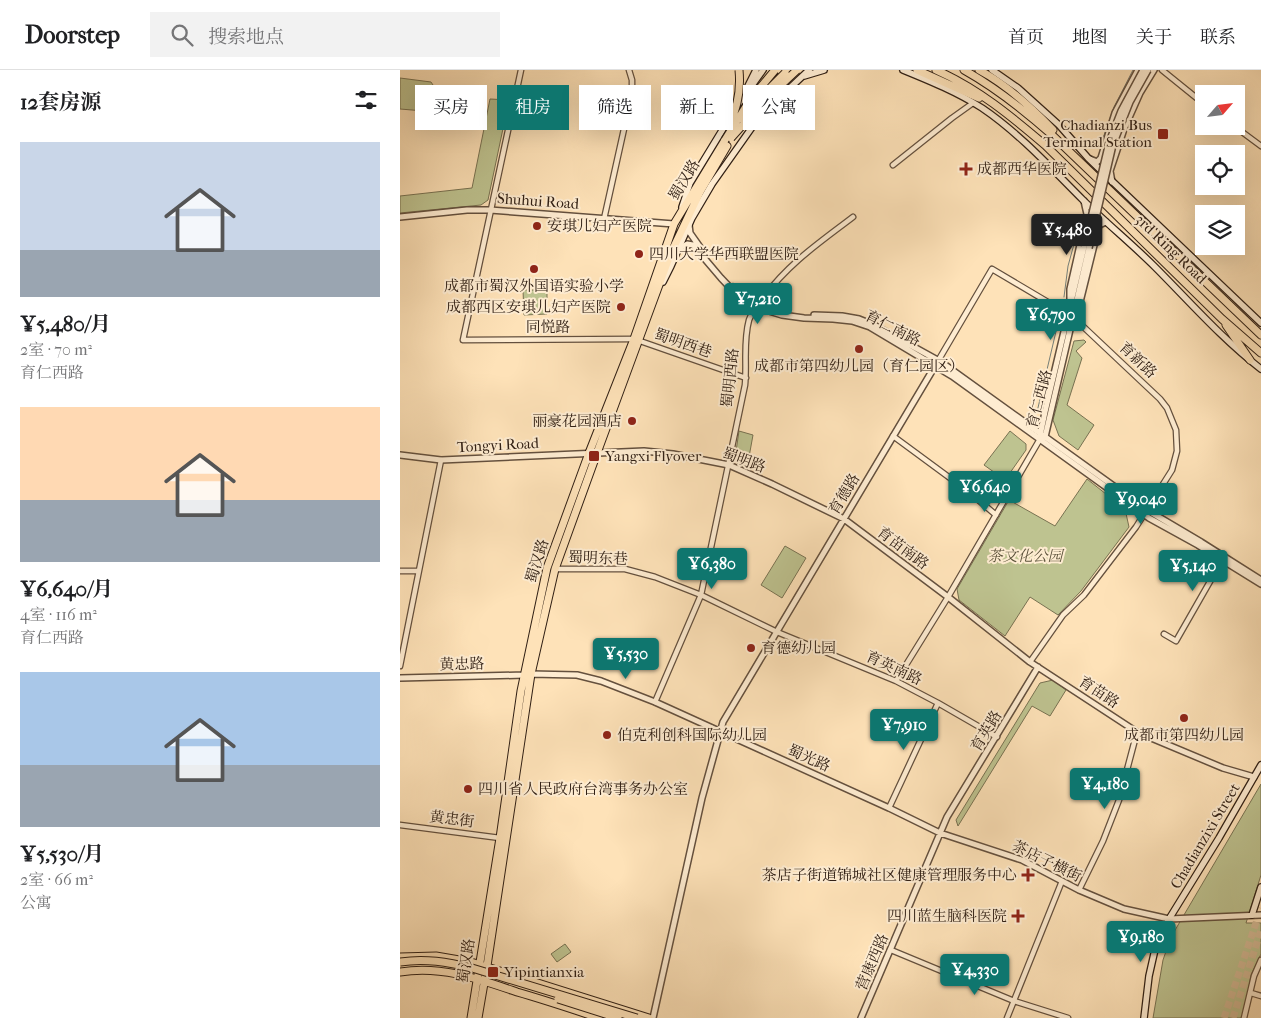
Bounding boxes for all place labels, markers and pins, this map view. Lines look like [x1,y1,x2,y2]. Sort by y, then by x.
place label: Chadianzi Bus Terminal Station [1043,116,1152,151]
marker: Chadianzi Bus Terminal Station [1156,127,1170,141]
place label: 成都西华医院 [977,160,1067,178]
marker: 成都西华医院 [959,162,973,176]
pin: ¥5,480 [1026,214,1108,256]
place label: 安琪儿妇产医院 [547,217,652,235]
marker: 安琪儿妇产医院 [531,220,543,232]
place label: 四川大学华西联盟医院 [649,245,799,263]
marker: 四川大学华西联盟医院 [633,248,645,260]
marker: 成都市蜀汉外国语实验小学 [528,263,540,275]
place label: 成都市蜀汉外国语实验小学 [444,277,624,295]
pin: ¥7,210 [717,282,799,325]
place label: 成都西区安琪儿妇产医院 [446,298,611,316]
pin: ¥6,790 [1010,298,1092,341]
marker: 成都西区安琪儿妇产医院 [615,301,627,313]
marker: 成都市第四幼儿园（育仁园区） [853,343,865,355]
place label: 成都市第四幼儿园（育仁园区） [754,357,964,375]
place label: 丽豪花园酒店 [532,412,622,430]
marker: 丽豪花园酒店 [626,415,638,427]
place label: Yangxi Flyover [604,447,702,465]
marker: Yangxi Flyover [587,449,601,463]
pin: ¥6,640 [944,470,1026,513]
pin: ¥9,040 [1100,482,1182,525]
pin: ¥6,380 [671,548,753,590]
pin: ¥5,140 [1152,550,1234,592]
pin: ¥5,530 [585,638,667,680]
place label: 育德幼儿园 [761,639,836,657]
marker: 育德幼儿园 [745,642,757,654]
pin: ¥7,910 [863,708,945,751]
marker: 成都市第四幼儿园 [1178,712,1190,724]
place label: 伯克利创科国际幼儿园 [617,726,767,744]
place label: 成都市第四幼儿园 [1124,726,1244,744]
marker: 伯克利创科国际幼儿园 [601,729,613,741]
pin: ¥4,180 [1064,768,1146,810]
place label: 四川省人民政府台湾事务办公室 [478,780,688,798]
marker: 四川省人民政府台湾事务办公室 [462,783,474,795]
place label: 茶店子街道锦城社区健康管理服务中心 [762,866,1017,884]
marker: 茶店子街道锦城社区健康管理服务中心 [1021,868,1035,882]
place label: 四川蓝生脑科医院 [887,907,1007,925]
marker: 四川蓝生脑科医院 [1011,909,1025,923]
pin: ¥9,180 [1100,920,1182,963]
pin: ¥4,330 [934,954,1016,996]
place label: Yipintianxia [503,963,585,981]
marker: Yipintianxia [486,965,500,979]

